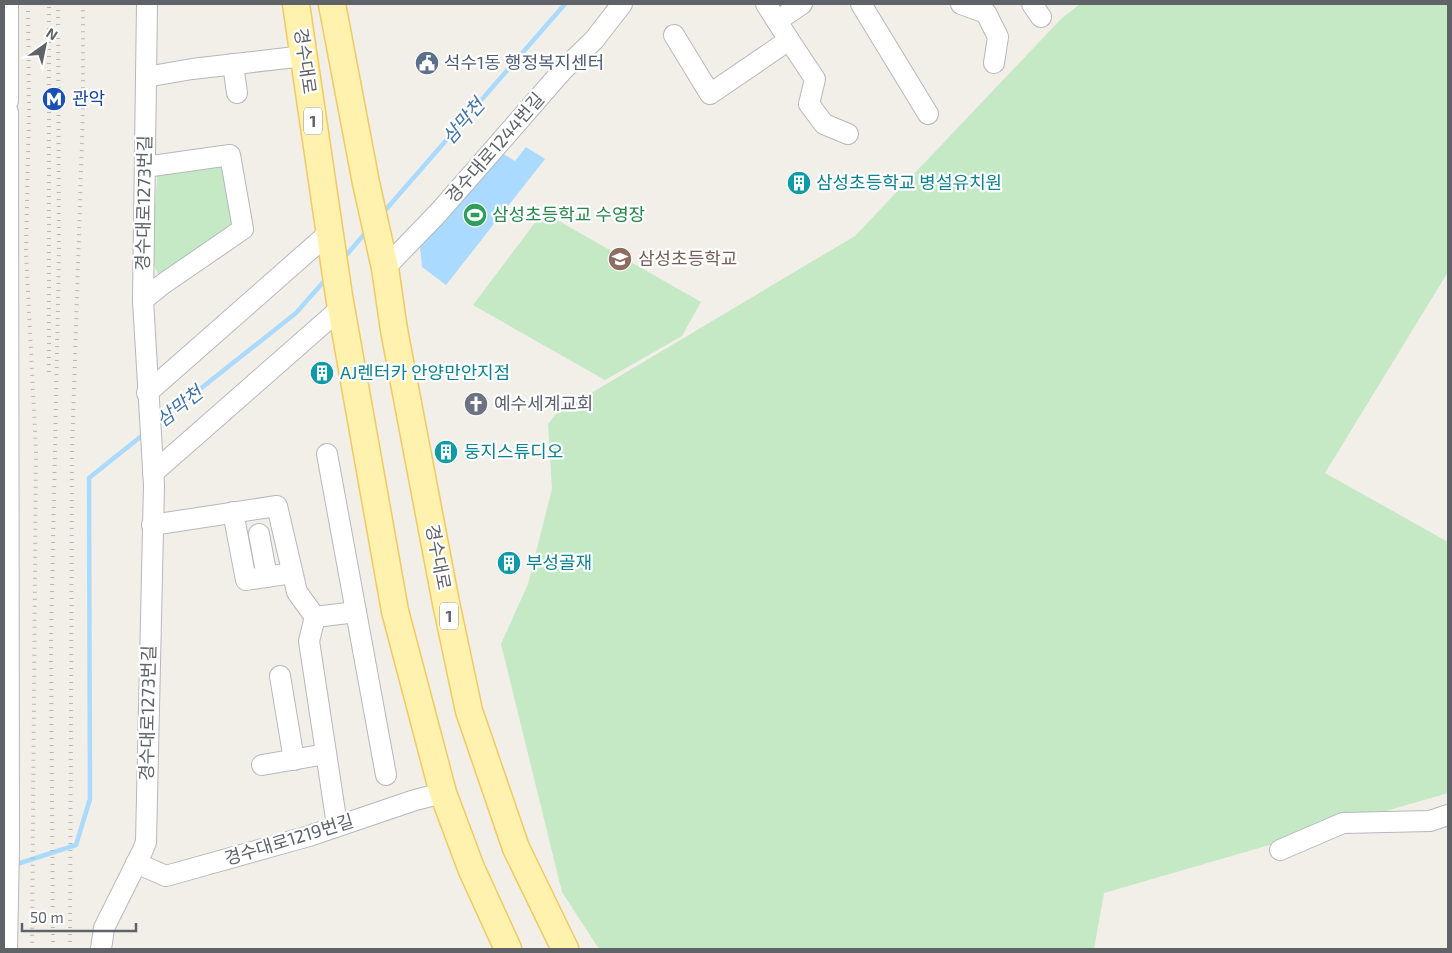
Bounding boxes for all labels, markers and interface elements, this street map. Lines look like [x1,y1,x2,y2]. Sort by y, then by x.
north arrow [20,20,70,70]
text: N [43,24,61,44]
street label: 경수대로 [290,27,321,95]
public building icon: 석수1동 행정복지센터 [414,50,440,76]
place label: 석수1동 행정복지센터 [444,51,604,73]
metro station icon: 관악 [41,86,67,112]
place label: 관악 [72,87,105,109]
street label: 경수대로1244번길 [440,88,548,207]
water label: 삼막천 [437,92,489,148]
road number: 1 [304,108,322,134]
street label: 경수대로1273번길 [131,135,155,271]
building icon: 삼성초등학교 병설유치원 [786,170,812,196]
place label: 삼성초등학교 병설유치원 [816,171,1002,193]
sports icon: 삼성초등학교 수영장 [462,202,488,228]
place label: 삼성초등학교 수영장 [492,203,645,225]
school or university icon: 삼성초등학교 [607,246,633,272]
place label: 삼성초등학교 [638,247,737,269]
building icon: AJ렌터카 안양만안지점 [309,360,335,386]
place label: AJ렌터카 안양만안지점 [340,361,510,383]
water label: 삼막천 [151,379,208,431]
church icon: 예수세계교회 [463,391,489,417]
place label: 예수세계교회 [494,392,593,414]
building icon: 둥지스튜디오 [433,439,459,465]
place label: 둥지스튜디오 [464,440,563,462]
street label: 경수대로 [422,522,456,591]
building icon: 부성골재 [496,550,522,576]
place label: 부성골재 [526,551,592,573]
road number: 1 [440,602,458,630]
street label: 경수대로1273번길 [135,645,159,781]
street label: 경수대로1219번길 [221,809,356,869]
scale bar [22,900,136,932]
text: 50 m [30,908,64,926]

